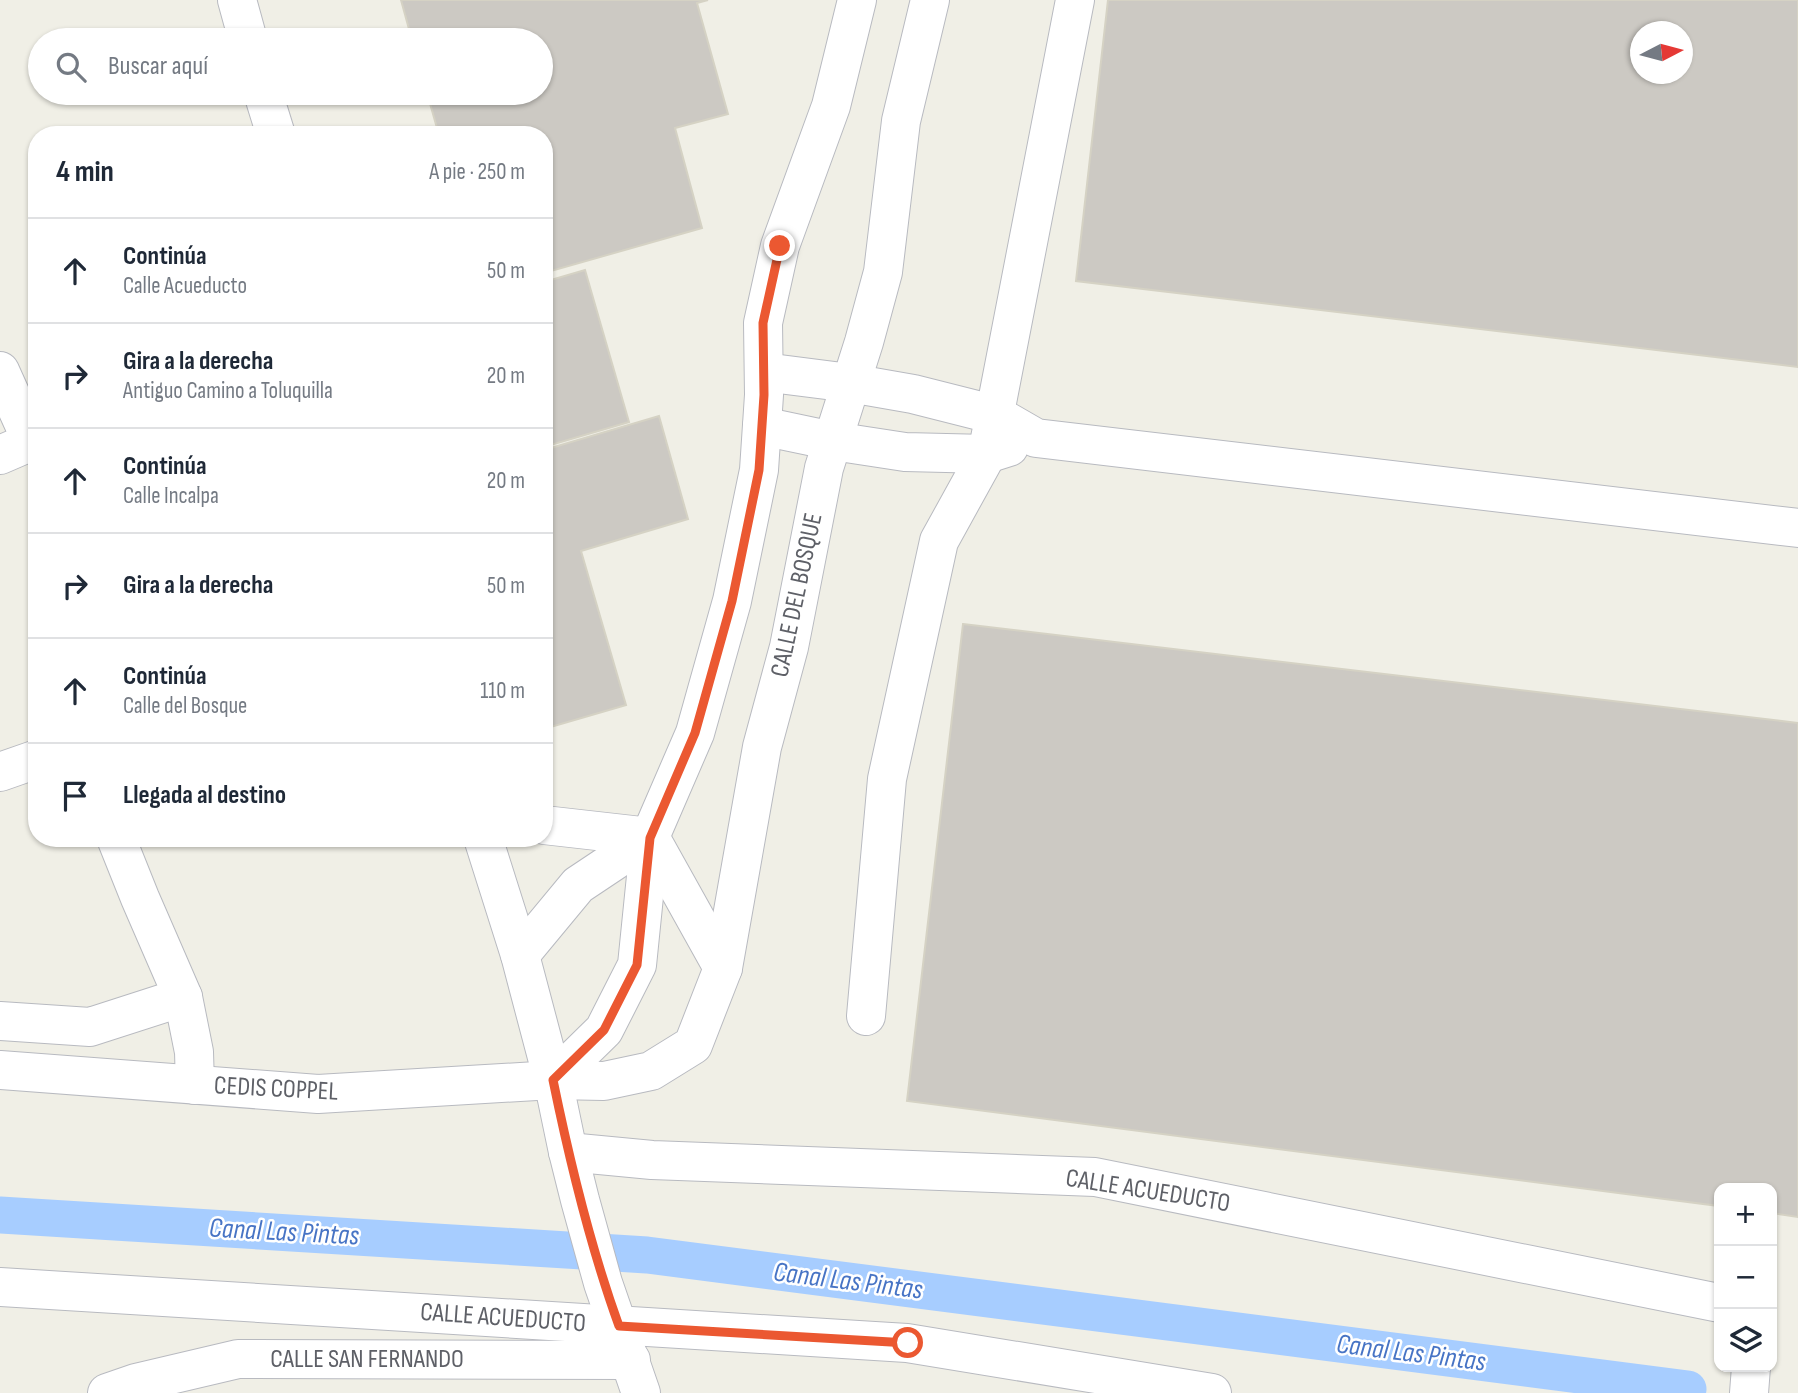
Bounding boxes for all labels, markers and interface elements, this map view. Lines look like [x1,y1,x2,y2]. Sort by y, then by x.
north arrow [1630,21,1693,84]
search box [28,28,553,105]
icon: search [52,48,90,86]
text: Buscar aquí [108,51,208,82]
text: 4 min [56,154,114,190]
text: A pie · 250 m [429,158,525,186]
route end [764,230,795,261]
text: Continúa [123,241,207,272]
icon: ahead [56,252,94,290]
text: 50 m [487,257,525,285]
text: Calle Acueducto [123,272,247,300]
text: Gira a la derecha [123,346,273,377]
icon: right [56,357,94,395]
text: 20 m [487,362,525,390]
text: Antiguo Camino a Toluquilla [123,377,333,405]
text: Continúa [123,451,207,482]
icon: ahead [56,462,94,500]
text: 20 m [487,467,525,495]
text: Calle Incalpa [123,482,219,510]
street label: CALLE DEL BOSQUE [764,510,830,680]
icon: right [56,567,94,605]
text: Gira a la derecha [123,570,273,601]
text: 50 m [487,572,525,600]
text: Continúa [123,661,207,692]
icon: ahead [56,672,94,710]
text: 110 m [480,677,525,705]
text: Calle del Bosque [123,692,247,720]
icon: arrive [56,777,94,815]
text: Llegada al destino [123,780,286,811]
street label: CEDIS COPPEL [213,1070,339,1108]
street label: CALLE ACUEDUCTO [1064,1163,1232,1219]
map controls [1714,1183,1777,1372]
button: + [1714,1183,1777,1246]
water label: Canal Las Pintas [208,1212,360,1252]
button: − [1714,1246,1777,1309]
water label: Canal Las Pintas [771,1255,925,1307]
street label: CALLE ACUEDUCTO [419,1297,587,1339]
button: layers [1714,1309,1777,1372]
route start [892,1327,923,1358]
water label: Canal Las Pintas [1334,1327,1488,1379]
street label: CALLE SAN FERNANDO [270,1344,464,1375]

